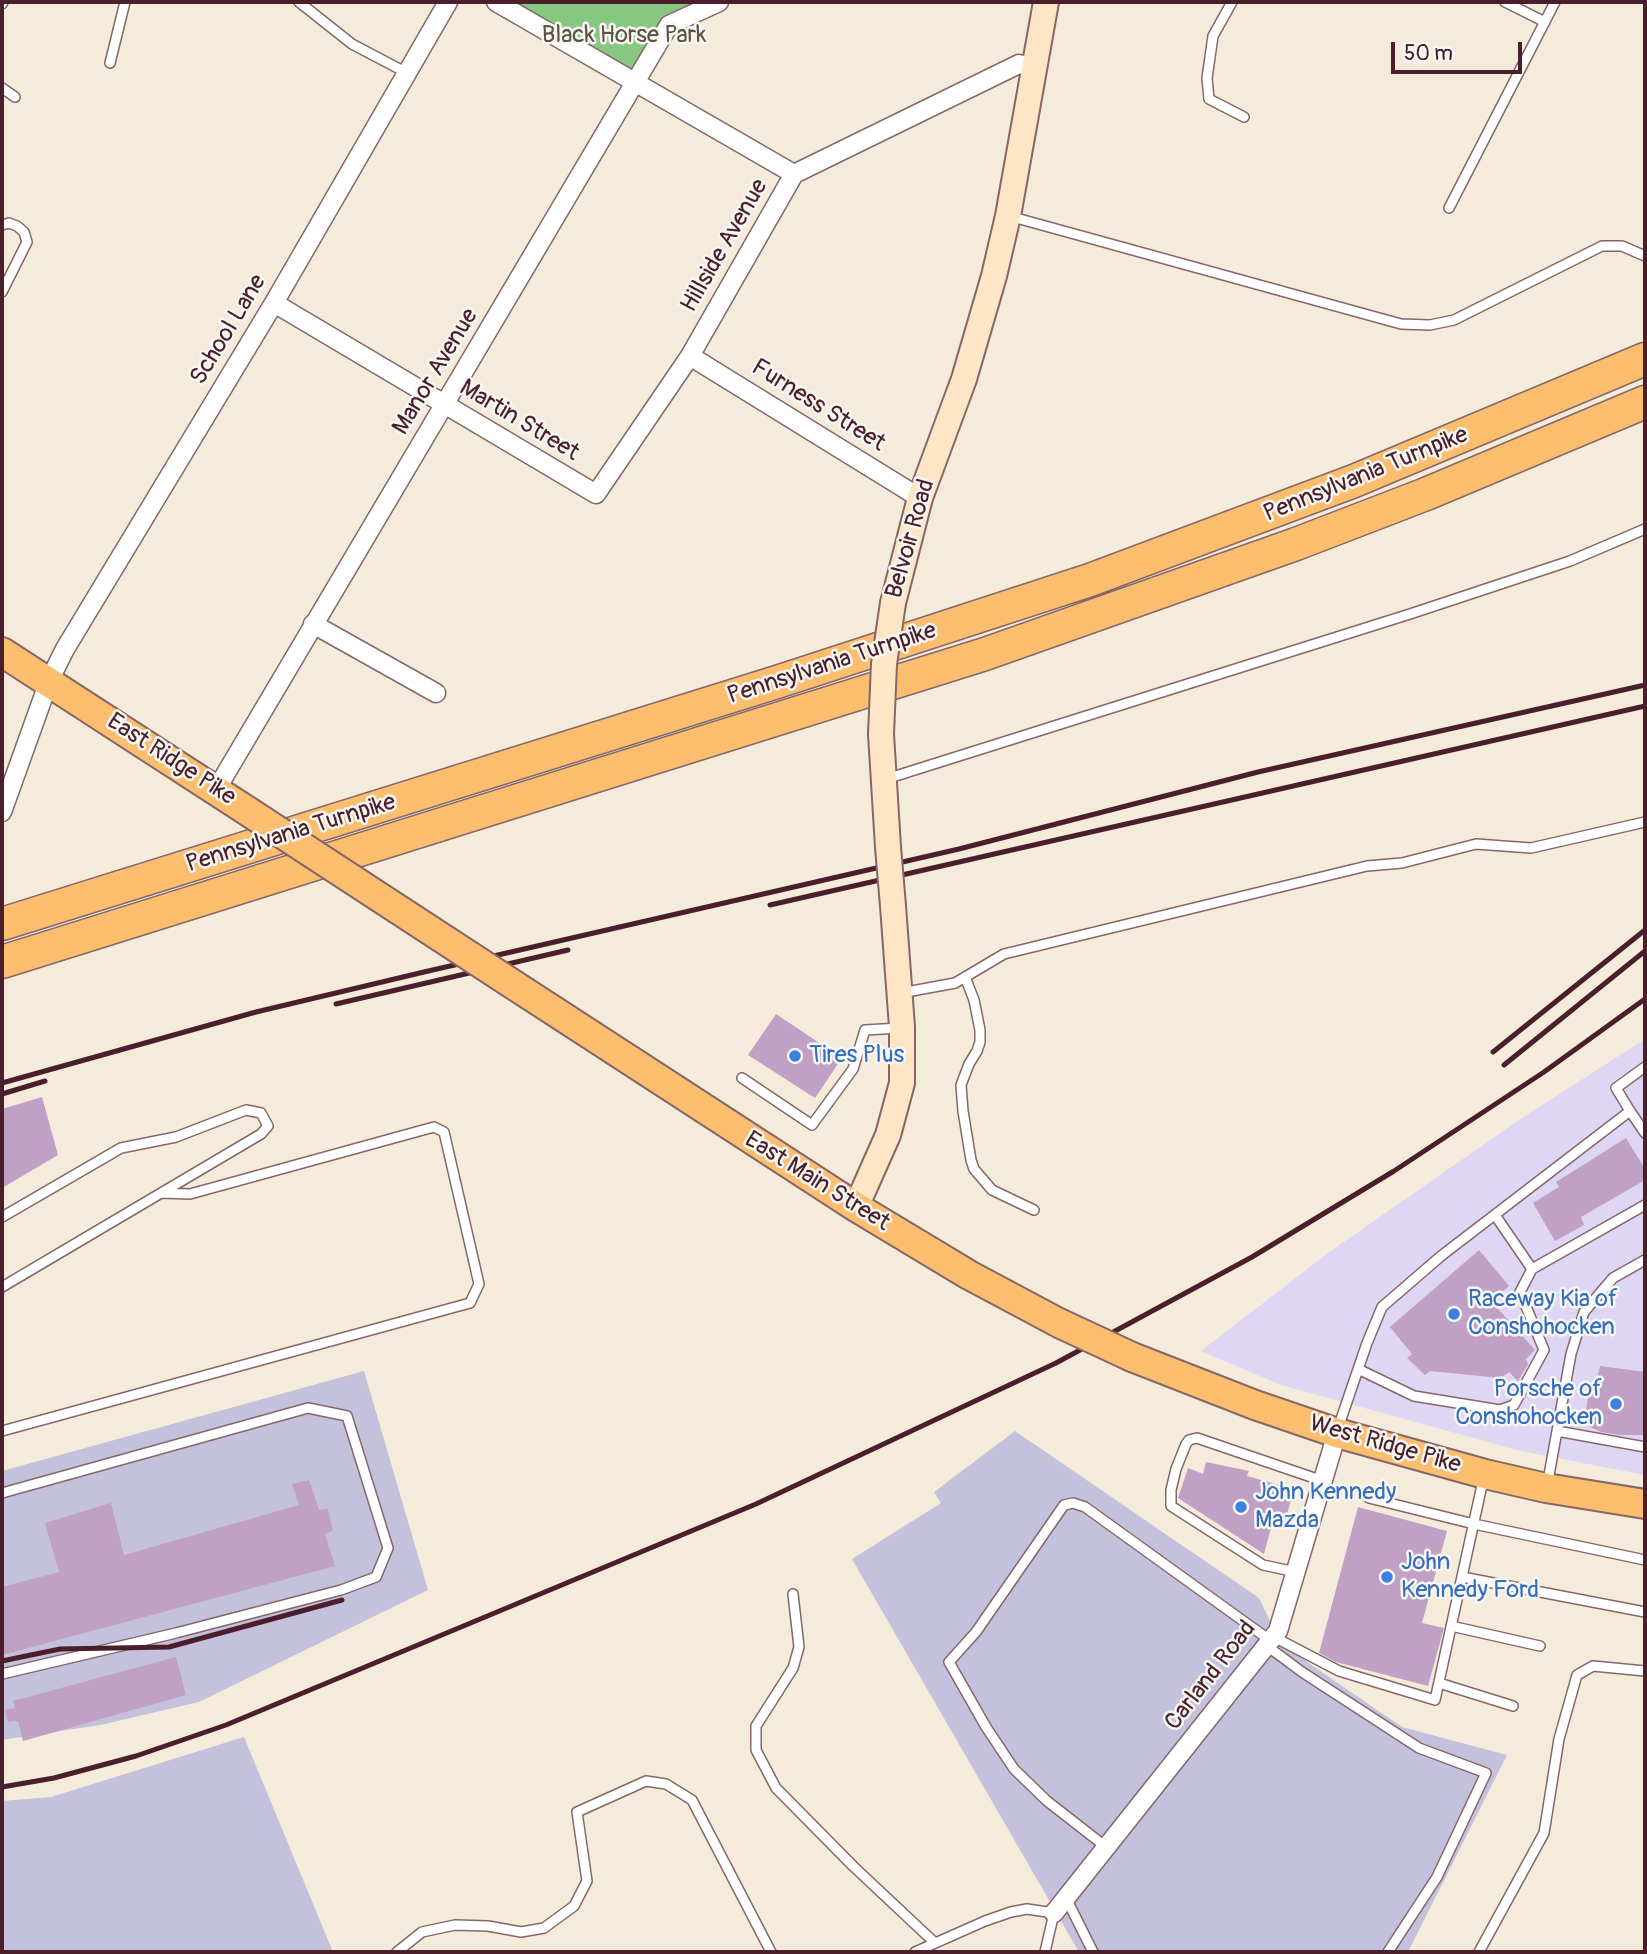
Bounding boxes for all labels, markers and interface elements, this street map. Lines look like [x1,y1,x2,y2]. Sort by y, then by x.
park label: Black Horse Park [542,22,706,50]
scale bar [1395,28,1526,72]
text: 50 m [1404,40,1453,67]
street label: Hillside Avenue [675,174,775,318]
street label: School Lane [185,270,273,390]
street label: Manor Avenue [387,304,485,440]
street label: Furness Street [746,353,890,459]
street label: Martin Street [454,374,584,468]
street label: Pennsylvania Turnpike [1260,421,1472,529]
street label: Belvoir Road [880,476,942,602]
street label: Pennsylvania Turnpike [724,617,940,711]
street label: East Ridge Pike [101,708,241,812]
street label: Pennsylvania Turnpike [183,788,399,880]
place label: Tires Plus [809,1042,904,1070]
marker: Tires Plus [787,1048,803,1064]
street label: East Main Street [739,1126,895,1238]
place label: Raceway Kia of Conshohocken [1468,1286,1618,1342]
marker: Raceway Kia of Conshohocken [1446,1306,1462,1322]
place label: Porsche of Conshohocken [1455,1376,1602,1432]
marker: Porsche of Conshohocken [1608,1396,1624,1412]
street label: West Ridge Pike [1306,1410,1464,1480]
place label: John Kennedy Mazda [1255,1479,1396,1535]
marker: John Kennedy Mazda [1233,1499,1249,1515]
place label: John Kennedy Ford [1401,1549,1539,1605]
marker: John Kennedy Ford [1379,1569,1395,1585]
street label: Carland Road [1159,1616,1263,1736]

